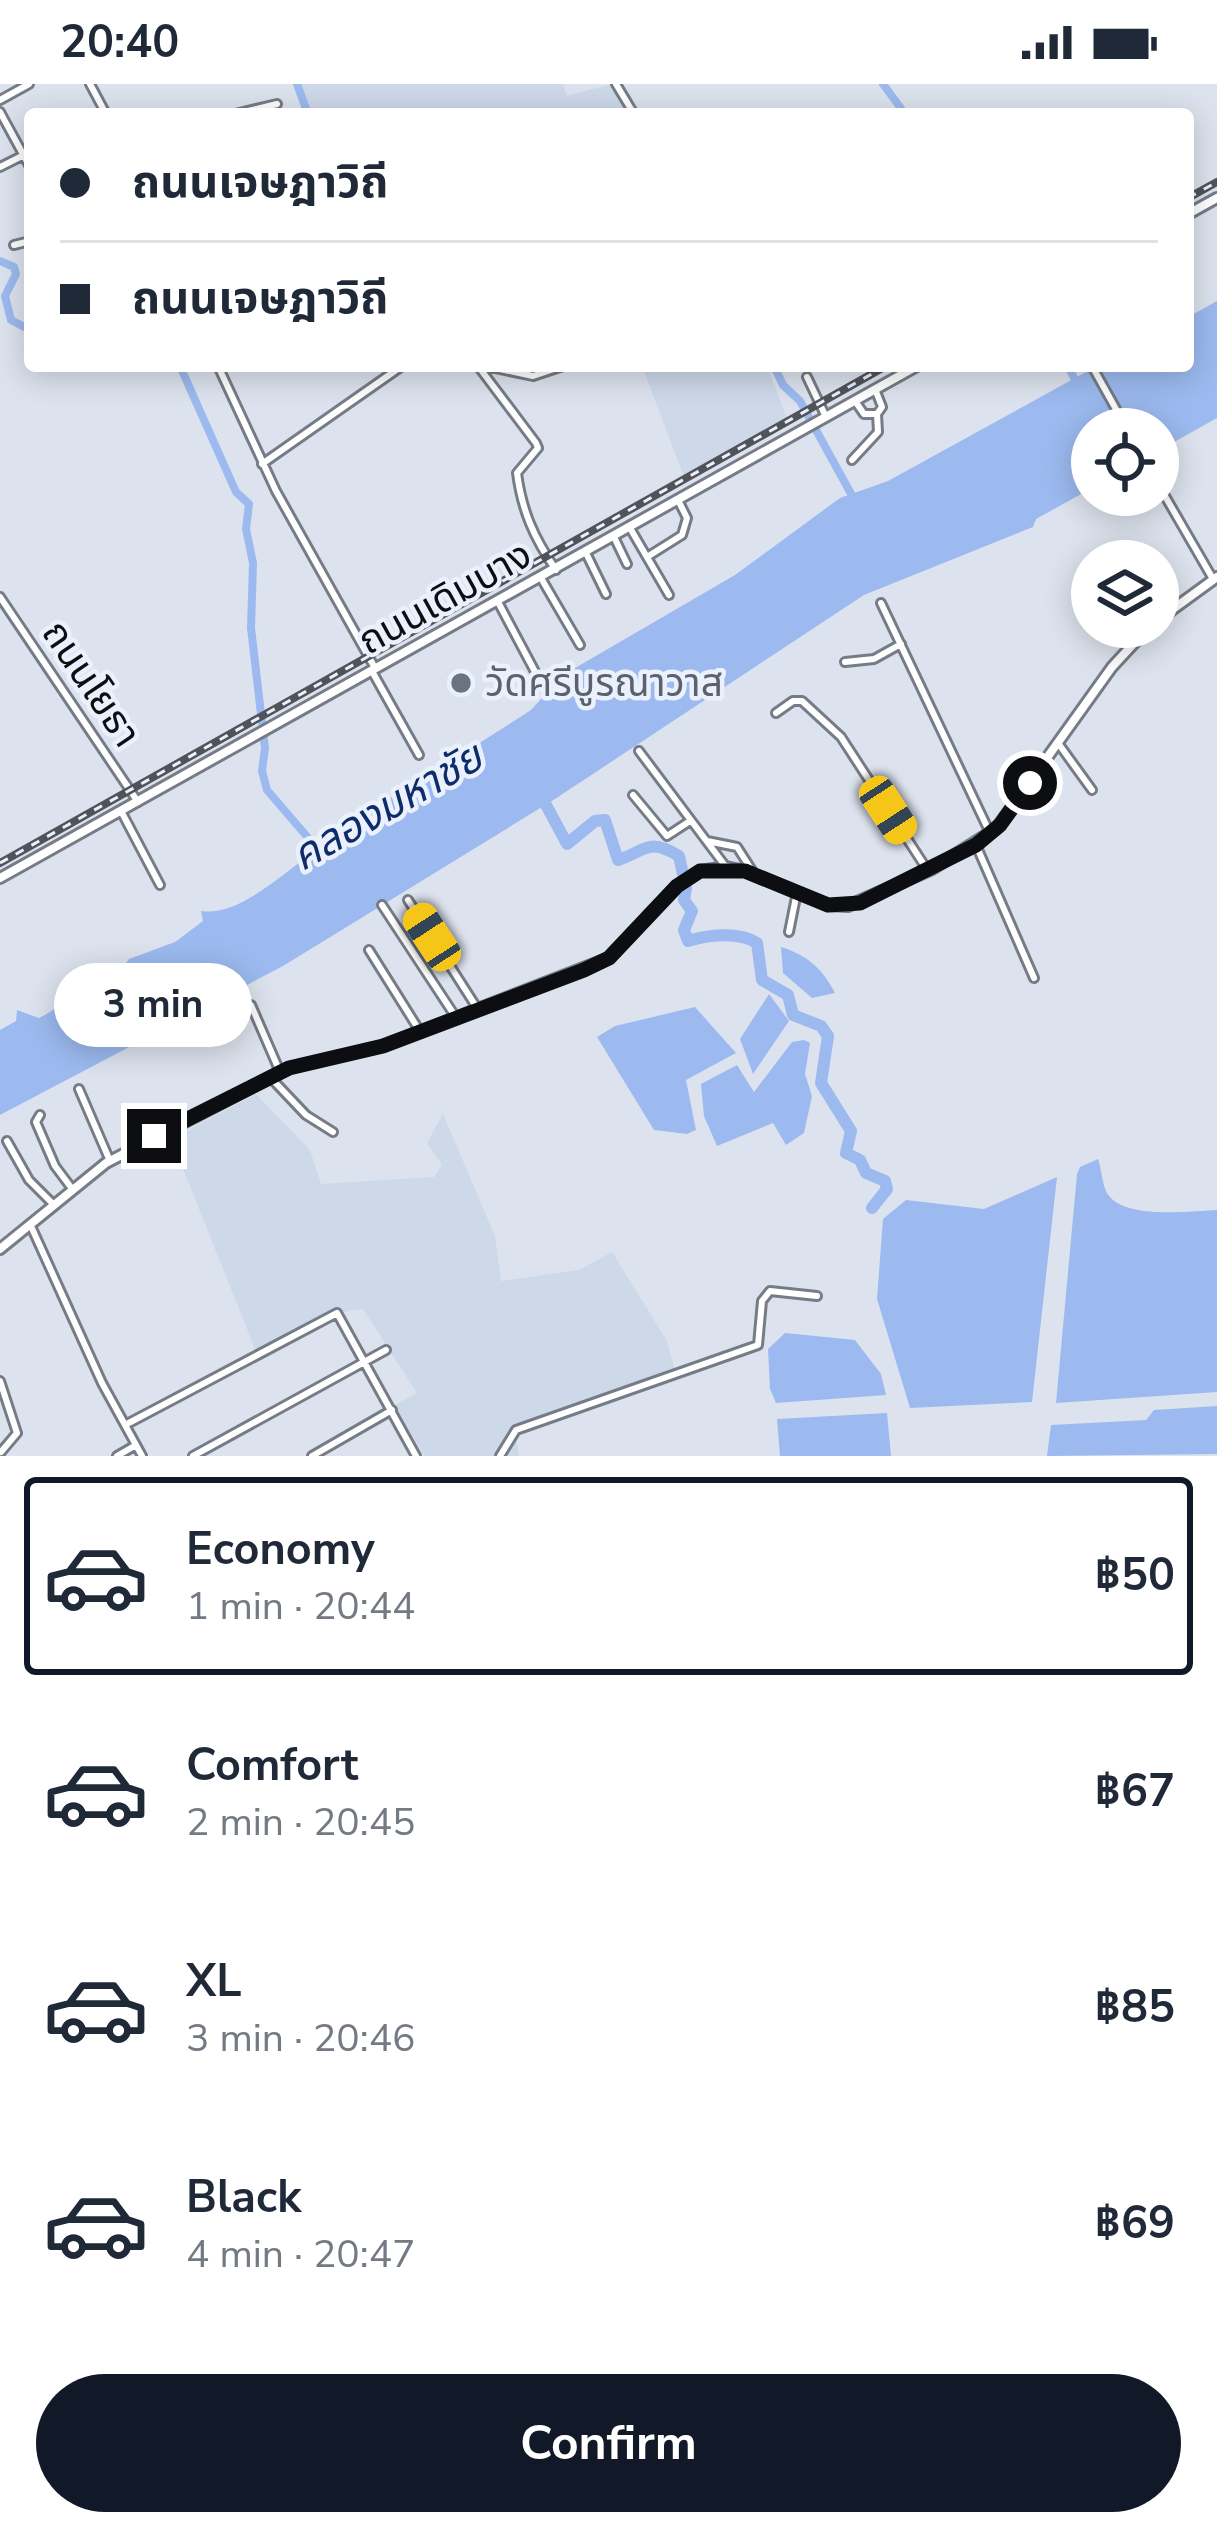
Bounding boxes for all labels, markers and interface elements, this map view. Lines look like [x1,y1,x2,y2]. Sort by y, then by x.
text: 20:40 [60,12,179,73]
text: ถนนเจษฎาวิถี [132,152,388,213]
text: ถนนเจษฎาวิถี [132,268,388,329]
map controls [1071,408,1179,648]
button: locate [1071,408,1179,516]
street label: ถนนเดิมบาง [349,529,541,667]
button: layers [1071,540,1179,648]
street label: ถนนโยธา [29,610,153,758]
place label: วัดศรีบูรณาวาส [485,657,723,710]
marker: วัดศรีบูรณาวาส [448,670,474,696]
water label: คลองมหาชัย [281,728,496,885]
route start [1003,756,1057,810]
car [853,770,923,850]
car [397,897,467,977]
callout: 3 min [55,962,253,1046]
text: 3 min [103,978,203,1031]
route end [127,1109,181,1163]
text: Economy [186,1519,375,1580]
icon: car [42,1522,150,1630]
text: ฿50 [1095,1545,1175,1606]
text: 1 min · 20:44 [186,1580,415,1633]
text: Comfort [186,1735,358,1796]
icon: car [42,1738,150,1846]
text: ฿67 [1095,1761,1175,1822]
text: 2 min · 20:45 [186,1796,415,1849]
text: XL [186,1951,242,2012]
icon: car [42,1954,150,2062]
text: ฿85 [1095,1977,1175,2038]
text: 3 min · 20:46 [186,2012,415,2065]
text: Black [186,2167,301,2228]
icon: car [42,2170,150,2278]
text: ฿69 [1095,2193,1175,2254]
text: 4 min · 20:47 [186,2228,415,2281]
button: Confirm [36,2374,1181,2512]

